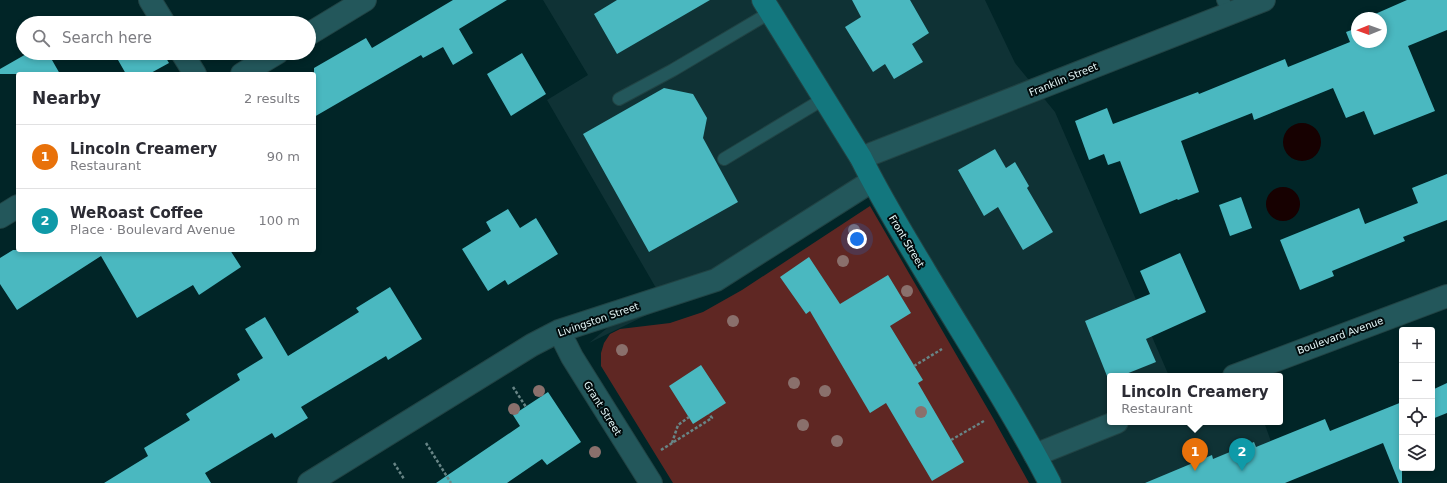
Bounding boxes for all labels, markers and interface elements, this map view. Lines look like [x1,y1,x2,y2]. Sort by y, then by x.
north arrow [1351,12,1387,48]
search box [16,16,316,60]
icon: search [30,27,52,49]
text: Search here [62,29,152,47]
street label: Franklin Street [1027,61,1099,98]
text: Nearby [32,88,101,108]
text: 2 results [244,91,300,106]
text: Lincoln Creamery [70,140,217,158]
text: 1 [40,149,50,164]
text: 90 m [267,149,300,164]
text: Restaurant [70,158,141,173]
text: WeRoast Coffee [70,204,203,222]
text: 2 [40,213,50,228]
text: 100 m [258,213,300,228]
street label: Front Street [887,213,926,269]
text: Place · Boulevard Avenue [70,222,235,237]
your location [847,229,867,249]
street label: Livingston Street [556,300,640,338]
street label: Boulevard Avenue [1296,315,1385,356]
map controls [1399,327,1435,471]
button: + [1399,327,1435,363]
button: − [1399,363,1435,399]
popup [1107,373,1283,425]
street label: Grant Street [582,379,624,437]
text: Lincoln Creamery [1121,383,1269,401]
button: locate [1399,399,1435,435]
text: Restaurant [1121,401,1193,416]
button: layers [1399,435,1435,471]
pin: 1 [1182,438,1208,471]
pin: 2 [1229,438,1255,471]

